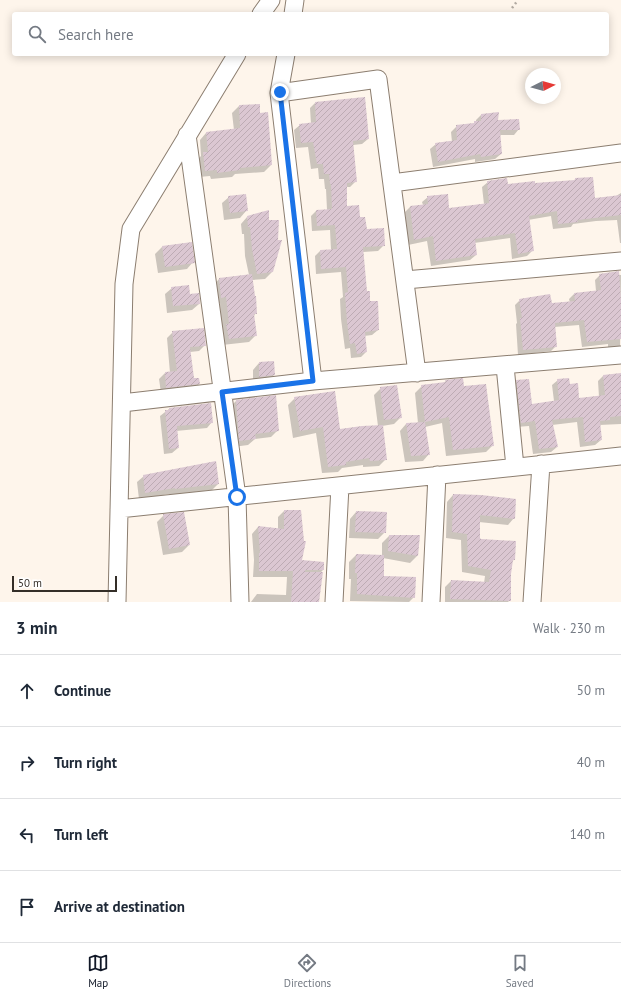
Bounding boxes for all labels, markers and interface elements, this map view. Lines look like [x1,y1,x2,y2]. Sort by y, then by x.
search box [12,12,609,56]
icon: search [26,23,48,45]
text: Search here [58,25,134,44]
north arrow [525,68,561,104]
route end [271,83,289,101]
route start [228,488,246,506]
scale bar [12,574,117,593]
text: 50 m [18,576,42,590]
text: 3 min [16,617,57,639]
text: Walk · 230 m [533,620,605,637]
icon: ahead [16,680,38,702]
text: Continue [54,681,111,700]
text: 50 m [577,682,605,699]
icon: right [16,752,38,774]
text: Turn right [54,753,117,772]
text: 40 m [577,754,605,771]
icon: left [16,824,38,846]
text: Turn left [54,825,108,844]
text: 140 m [570,826,605,843]
icon: arrive [16,896,38,918]
text: Arrive at destination [54,897,185,916]
tab: Map [87,952,109,990]
tab: Directions [284,952,331,990]
tab: Saved [506,952,534,990]

